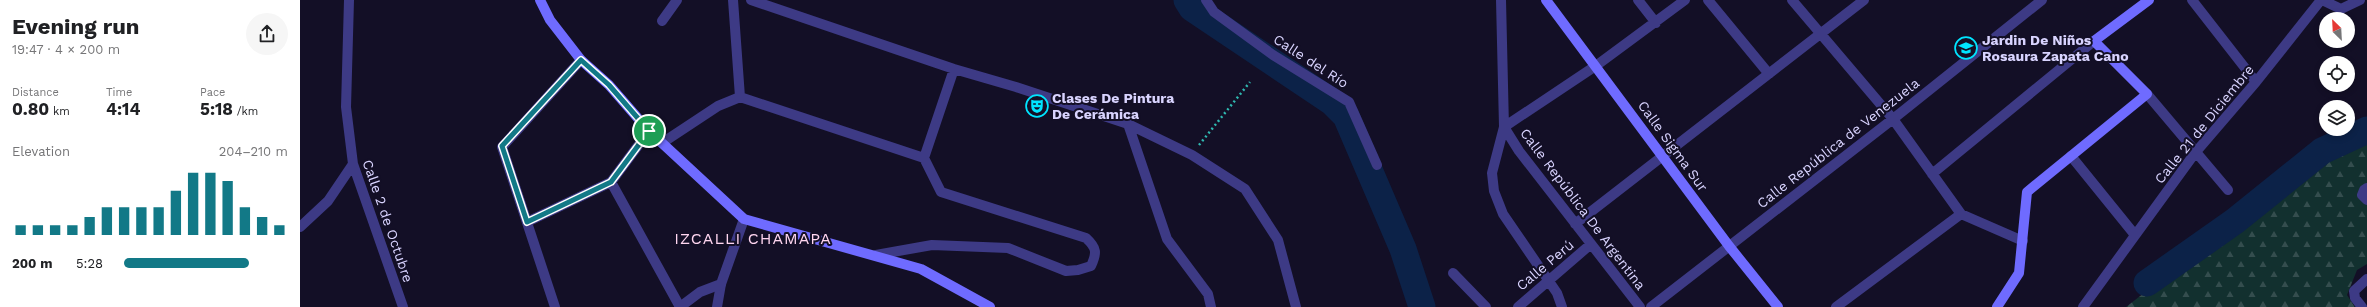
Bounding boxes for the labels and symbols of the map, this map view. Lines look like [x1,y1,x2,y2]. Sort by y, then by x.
north arrow [2319,12,2355,48]
street label: Calle del Río [1271,31,1351,91]
place label: Jardin De Niños Rosaura Zapata Cano [1982,32,2129,64]
school or university icon: Jardin De Niños Rosaura Zapata Cano [1953,35,1979,61]
street label: Calle 21 de Diciembre [2151,61,2257,187]
street label: Calle República de Venezuela [1754,75,1922,211]
place label: Clases De Pintura De Cerámica [1052,90,1175,122]
theatre icon: Clases De Pintura De Cerámica [1024,93,1050,119]
street label: Calle Sigma Sur [1635,98,1711,195]
pin [632,114,666,148]
street label: Calle República De Argentina [1517,125,1649,293]
street label: Calle 2 de Octubre [359,158,417,284]
district label: IZCALLI CHAMAPA [674,229,832,248]
street label: Calle Perú [1513,236,1577,294]

